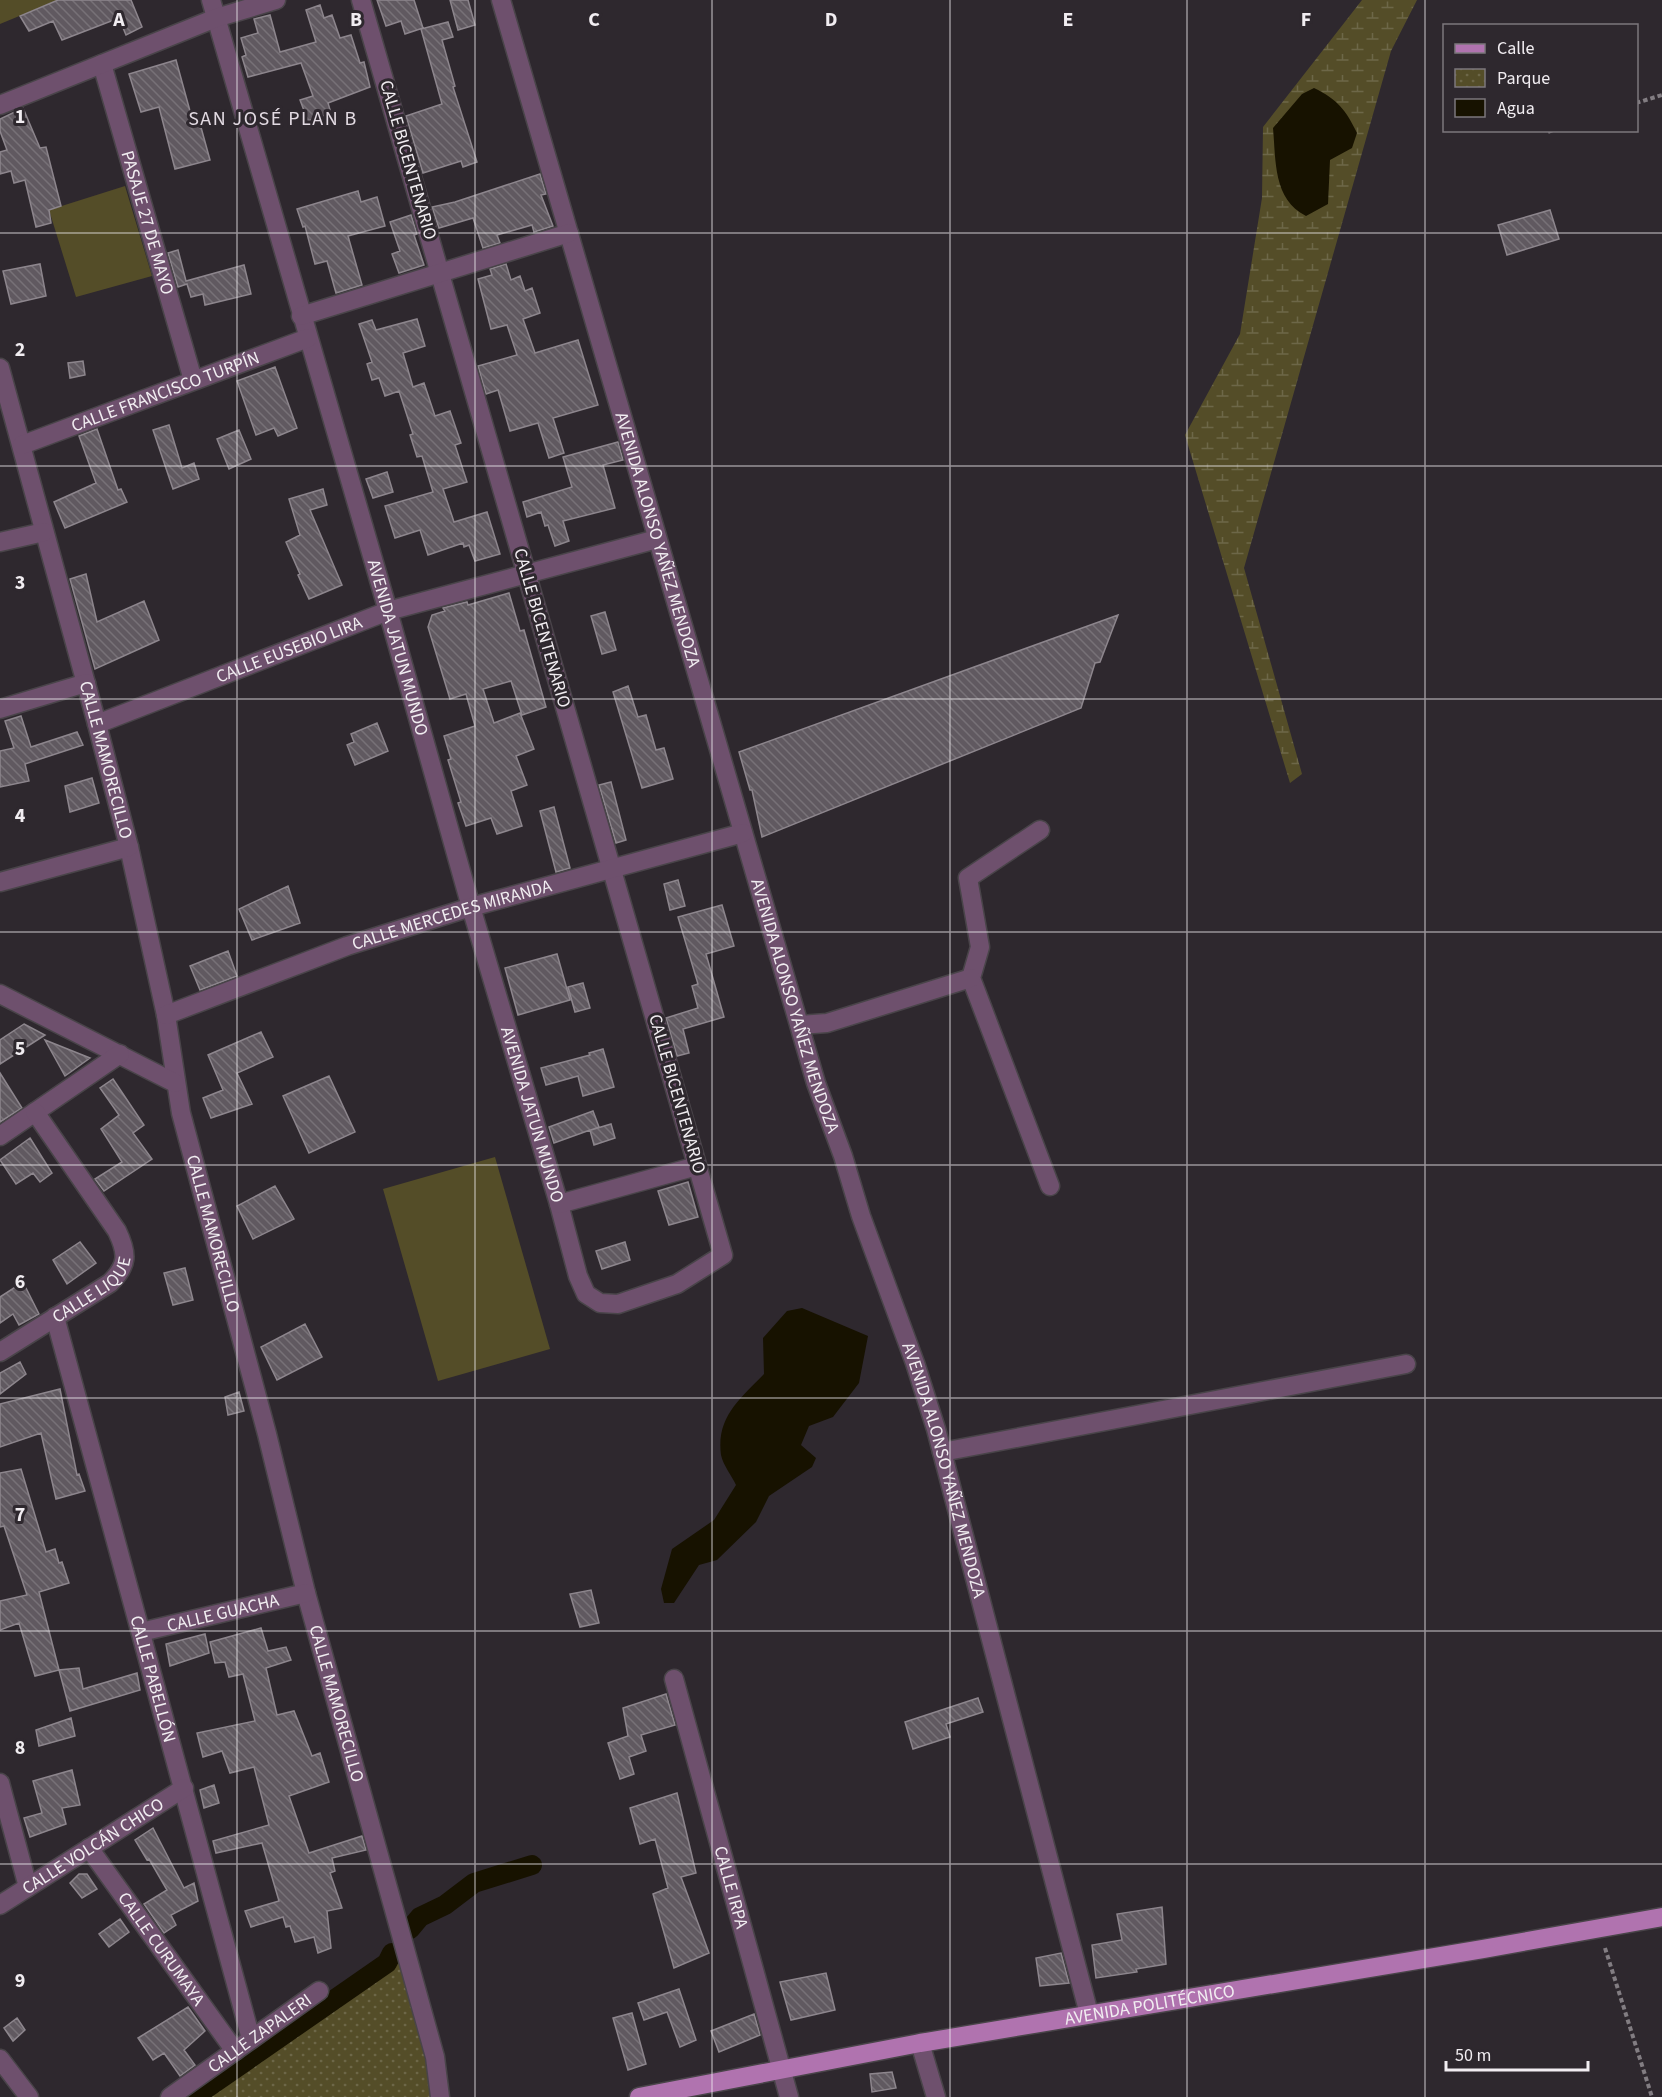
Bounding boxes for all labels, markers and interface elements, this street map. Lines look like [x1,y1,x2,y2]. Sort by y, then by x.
text: A [112,6,125,34]
text: B [350,6,362,34]
text: C [588,6,600,34]
text: D [825,6,837,34]
text: E [1063,6,1073,34]
text: F [1301,6,1311,34]
legend [1443,24,1638,132]
text: Calle [1497,36,1535,61]
text: Parque [1497,66,1550,91]
street label: CALLE BICENTENARIO [373,77,443,243]
text: Agua [1497,96,1535,121]
text: 1 [15,103,25,131]
district label: SAN JOSÉ PLAN B [188,105,358,133]
street label: PASAJE 27 DE MAYO [115,148,180,298]
text: 2 [15,336,25,364]
street label: CALLE FRANCISCO TURPÍN [68,345,263,438]
street label: AVENIDA ALONSO YAÑEZ MENDOZA [609,409,707,670]
street label: CALLE BICENTENARIO [507,545,577,711]
street label: AVENIDA JATUN MUNDO [361,556,435,739]
text: 3 [15,569,25,597]
street label: CALLE EUSEBIO LIRA [212,610,366,689]
street label: CALLE MAMORECILLO [73,678,139,842]
text: 4 [15,802,26,830]
street label: CALLE MERCEDES MIRANDA [349,873,555,956]
street label: AVENIDA ALONSO YAÑEZ MENDOZA [745,876,846,1137]
street label: CALLE BICENTENARIO [642,1011,712,1177]
street label: AVENIDA JATUN MUNDO [495,1024,570,1206]
text: 5 [15,1035,25,1063]
street label: CALLE MAMORECILLO [180,1152,246,1315]
street label: CALLE LIQUE [47,1254,137,1329]
text: 6 [15,1268,25,1296]
street label: AVENIDA ALONSO YAÑEZ MENDOZA [896,1339,992,1601]
text: 7 [15,1501,25,1529]
street label: CALLE GUACHA [164,1587,282,1638]
street label: CALLE PABELLÓN [124,1613,182,1745]
street label: CALLE MAMORECILLO [303,1622,371,1785]
text: 8 [15,1734,25,1762]
street label: CALLE VOLCÁN CHICO [17,1791,169,1900]
street label: CALLE IRPA [708,1843,755,1932]
street label: CALLE CURUMAYA [112,1887,211,2011]
text: 9 [15,1967,25,1995]
street label: AVENIDA POLITÉCNICO [1063,1978,1237,2031]
street label: CALLE ZAPALERI [203,1988,317,2079]
scale bar [1446,2034,1588,2072]
text: 50 m [1455,2043,1491,2068]

